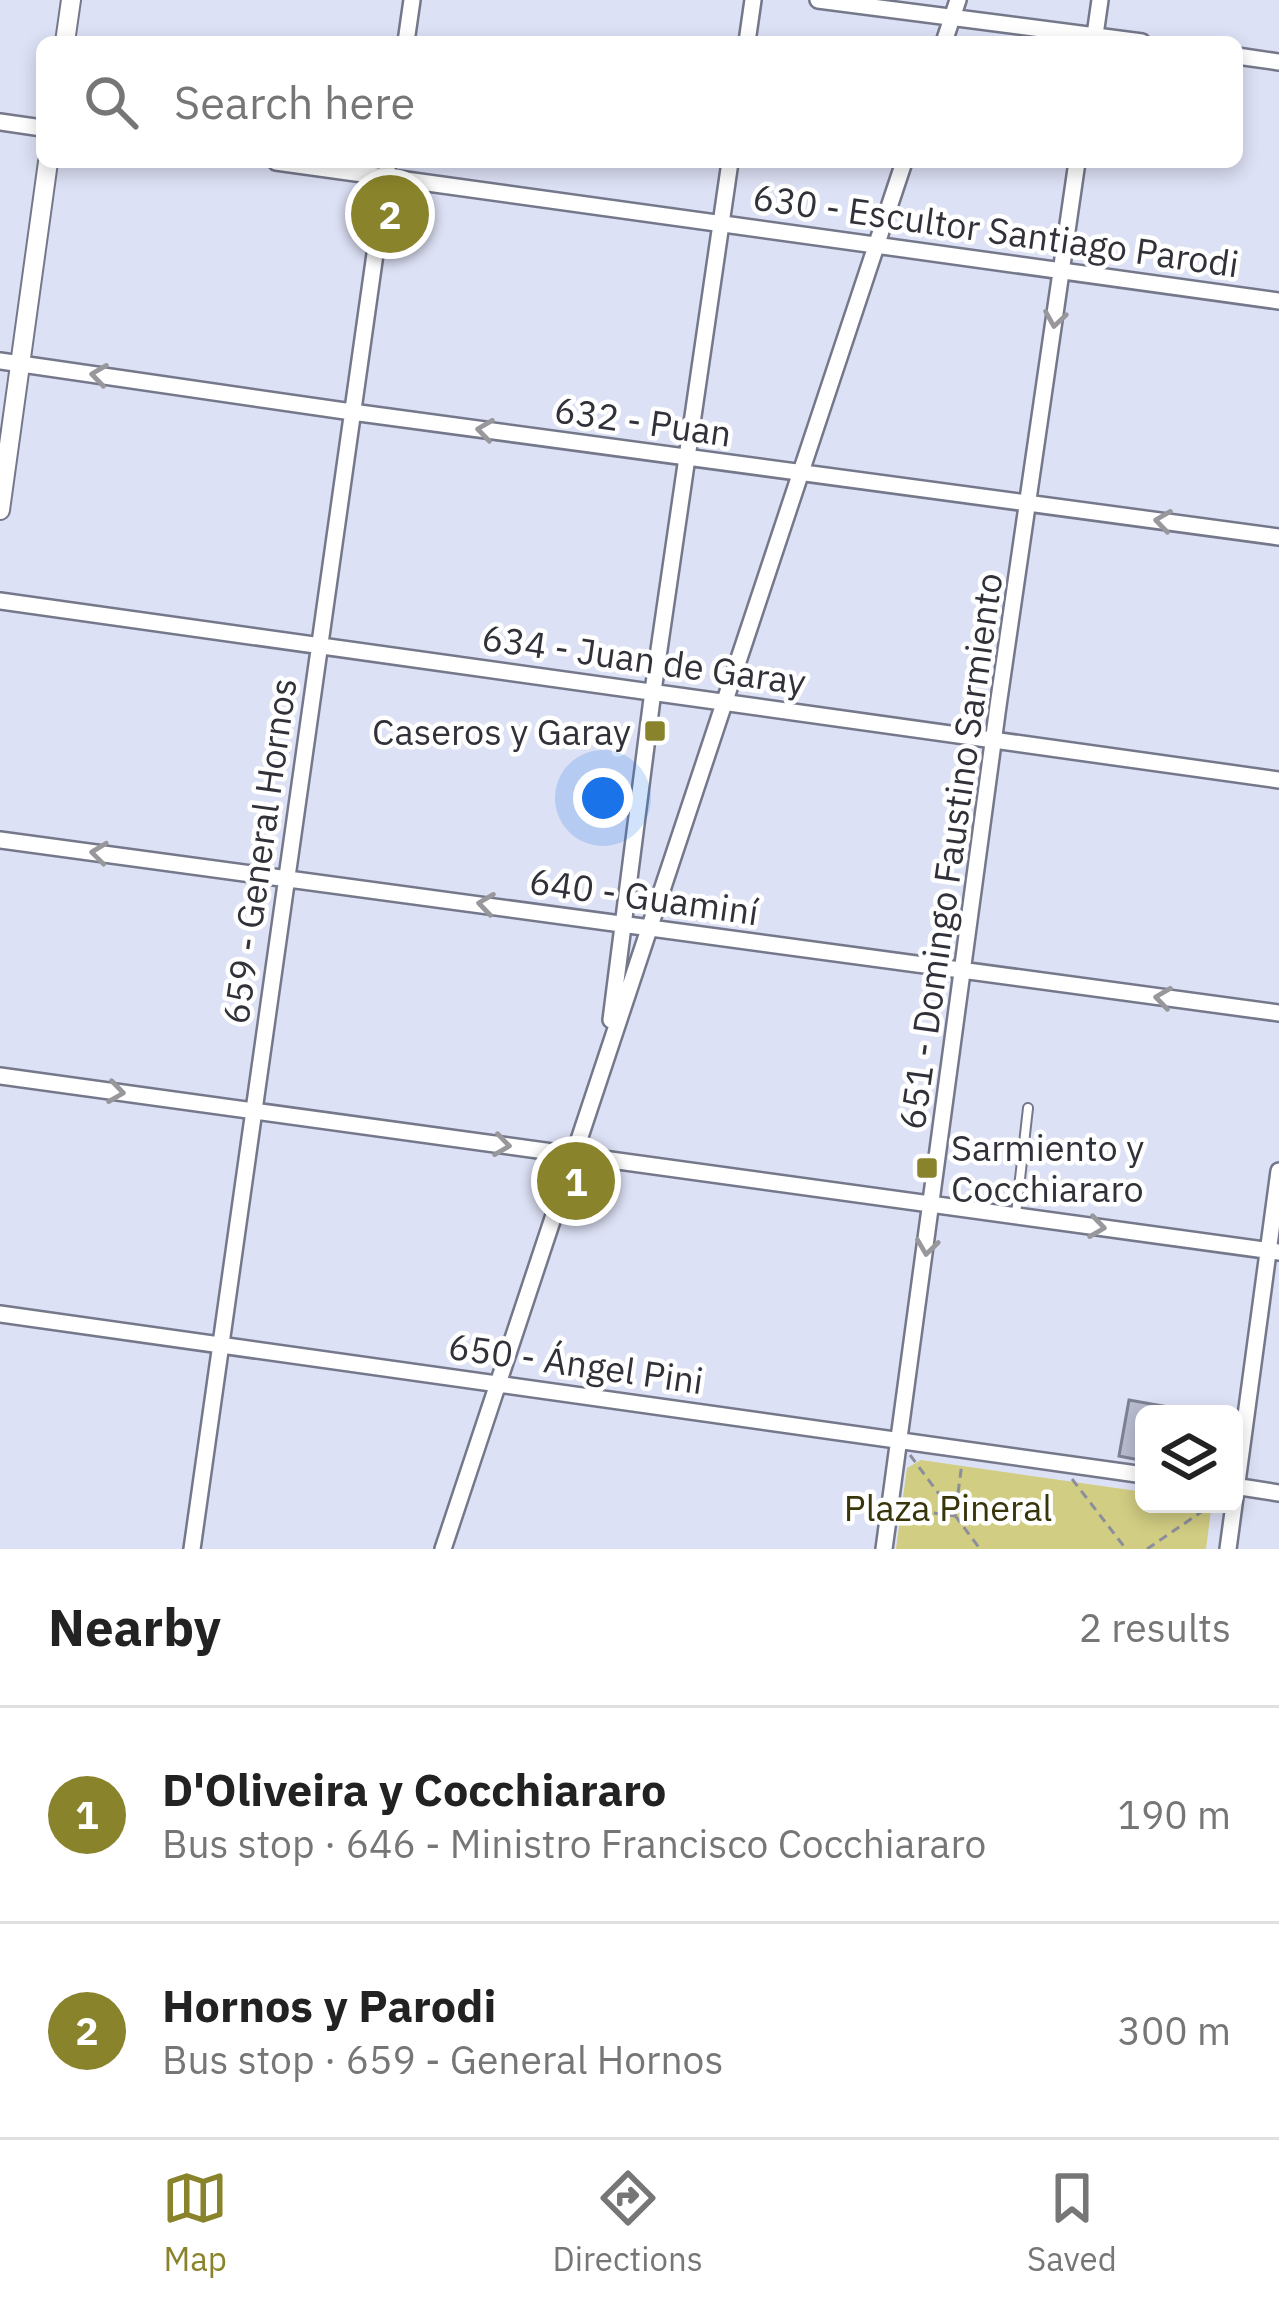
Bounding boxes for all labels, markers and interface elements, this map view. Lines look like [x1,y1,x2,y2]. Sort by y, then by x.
search box [36,36,1243,168]
icon: search [78,69,144,135]
text: Search here [174,73,415,131]
pin: 2 [351,169,429,259]
street label: 630 - Escultor Santiago Parodi [750,173,1242,287]
one-way arrow [1043,310,1069,329]
one-way arrow [89,363,109,389]
street label: 632 - Puan [552,385,734,457]
one-way arrow [475,418,495,444]
one-way arrow [1153,509,1173,535]
street label: 651 - Domingo Faustino Sarmiento [888,570,1012,1132]
street label: 634 - Juan de Garay [479,613,809,705]
street label: 659 - General Hornos [211,675,307,1027]
place label: Caseros y Garay [372,708,631,755]
marker: Caseros y Garay [642,718,668,744]
your location [573,768,633,828]
one-way arrow [89,840,109,866]
street label: 640 - Guaminí [526,857,762,935]
one-way arrow [476,892,495,918]
one-way arrow [1153,985,1173,1011]
one-way arrow [106,1078,126,1104]
place label: Sarmiento y Cocchiararo [951,1124,1144,1212]
one-way arrow [493,1131,512,1157]
pin: 1 [537,1136,615,1226]
marker: Sarmiento y Cocchiararo [914,1155,940,1181]
one-way arrow [1087,1213,1106,1239]
one-way arrow [915,1237,941,1256]
street label: 650 - Ángel Pini [446,1322,706,1404]
map controls [1135,1405,1243,1513]
button: layers [1135,1405,1243,1513]
park label: Plaza Pineral [844,1484,1052,1531]
text: Nearby [48,1594,221,1660]
text: 2 results [1079,1602,1231,1653]
text: D'Oliveira y Cocchiararo [162,1760,666,1818]
text: 1 [75,1789,99,1840]
text: 190 m [1118,1789,1231,1840]
text: Bus stop · 646 - Ministro Francisco Cocchiararo [162,1818,986,1869]
text: Hornos y Parodi [162,1976,496,2034]
text: 2 [75,2005,99,2056]
text: 300 m [1118,2005,1231,2056]
text: Bus stop · 659 - General Hornos [162,2034,723,2085]
tab: Map [162,2165,228,2280]
tab: Directions [553,2165,703,2280]
tab: Saved [1027,2165,1117,2280]

